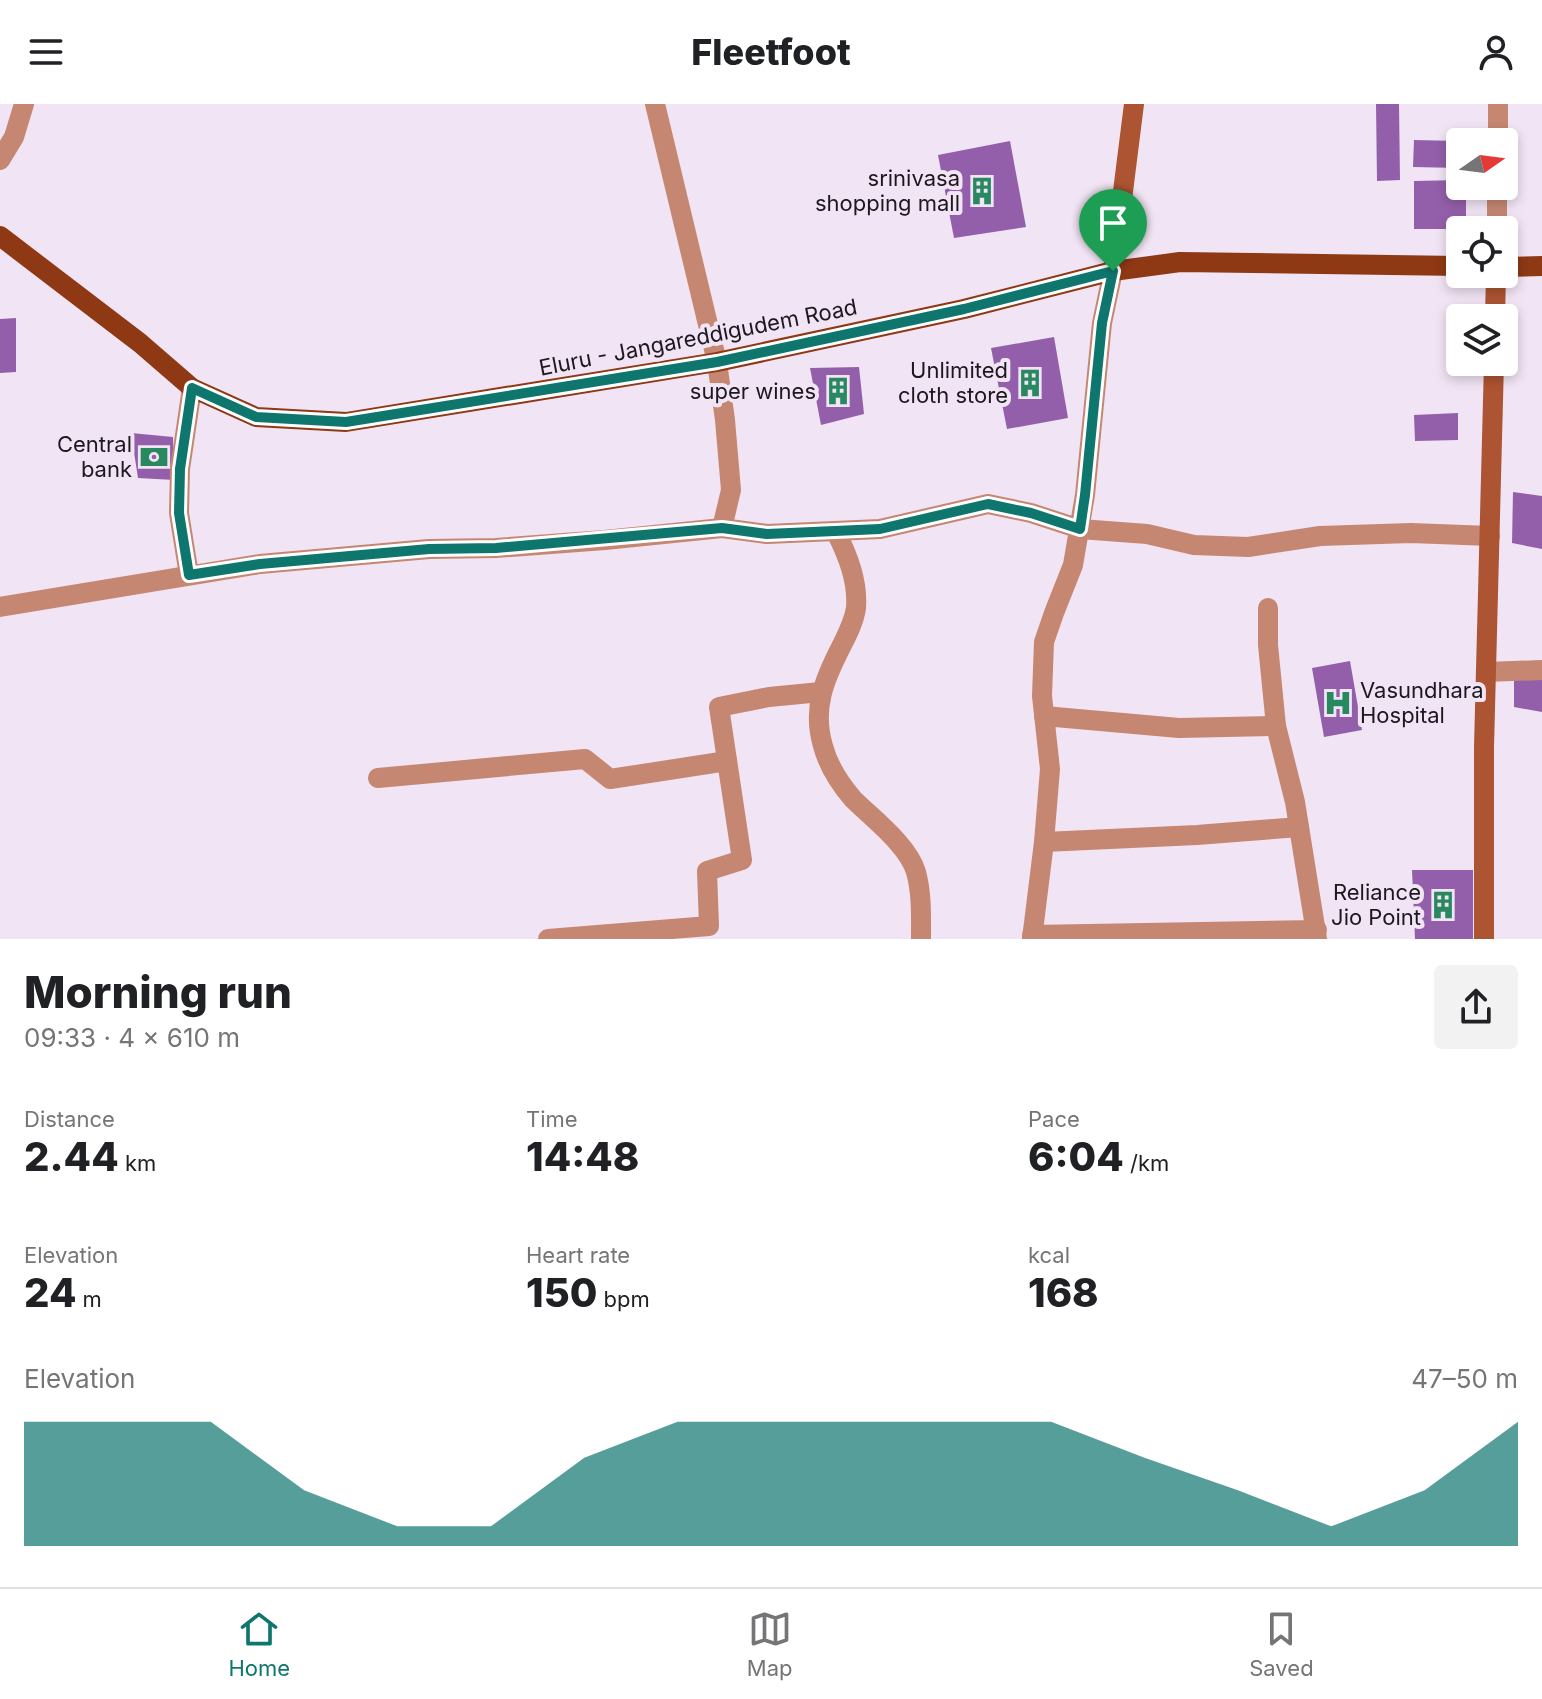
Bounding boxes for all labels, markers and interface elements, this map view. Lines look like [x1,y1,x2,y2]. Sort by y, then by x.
icon: menu [24,30,68,74]
text: Fleetfoot [691,30,851,74]
icon: person [1474,30,1518,74]
north arrow [1446,128,1518,200]
map controls [1446,128,1518,376]
place label: srinivasa shopping mall [815,165,960,216]
building icon: srinivasa shopping mall [967,176,997,206]
pin [1079,189,1147,271]
icon: arrive [1091,201,1135,245]
button: locate [1446,216,1518,288]
street label: Eluru - Jangareddigudem Road [537,293,859,381]
button: layers [1446,304,1518,376]
place label: Unlimited cloth store [898,357,1008,408]
building icon: Unlimited cloth store [1015,368,1045,398]
building icon: super wines [823,376,853,406]
place label: super wines [690,378,816,404]
place label: Central bank [57,431,132,482]
bank icon: Central bank [139,442,169,472]
place label: Vasundhara Hospital [1360,677,1484,728]
hospital icon: Vasundhara Hospital [1323,688,1353,718]
place label: Reliance Jio Point [1331,879,1421,930]
building icon: Reliance Jio Point [1428,890,1458,920]
text: Morning run [24,965,292,1019]
button: share [1434,965,1518,1049]
text: 09:33 · 4 × 610 m [24,1022,240,1053]
text: Distance [24,1106,115,1132]
text: Time [526,1106,578,1132]
text: Pace [1028,1106,1080,1132]
text: 2.44 [24,1132,119,1181]
text: 14:48 [526,1132,639,1181]
text: 6:04 [1028,1132,1124,1181]
text: km [119,1150,156,1176]
text: /km [1124,1150,1169,1176]
text: Elevation [24,1242,118,1268]
text: Heart rate [526,1242,630,1268]
text: kcal [1028,1242,1070,1268]
text: 24 [24,1268,76,1317]
text: 150 [526,1268,597,1317]
text: 168 [1028,1268,1099,1317]
text: m [76,1286,102,1312]
text: bpm [597,1286,650,1312]
text: Elevation [24,1363,135,1394]
text: 47–50 m [1411,1363,1518,1394]
tab: Home [228,1607,290,1681]
tab: Map [747,1607,792,1681]
tab: Saved [1249,1607,1314,1681]

